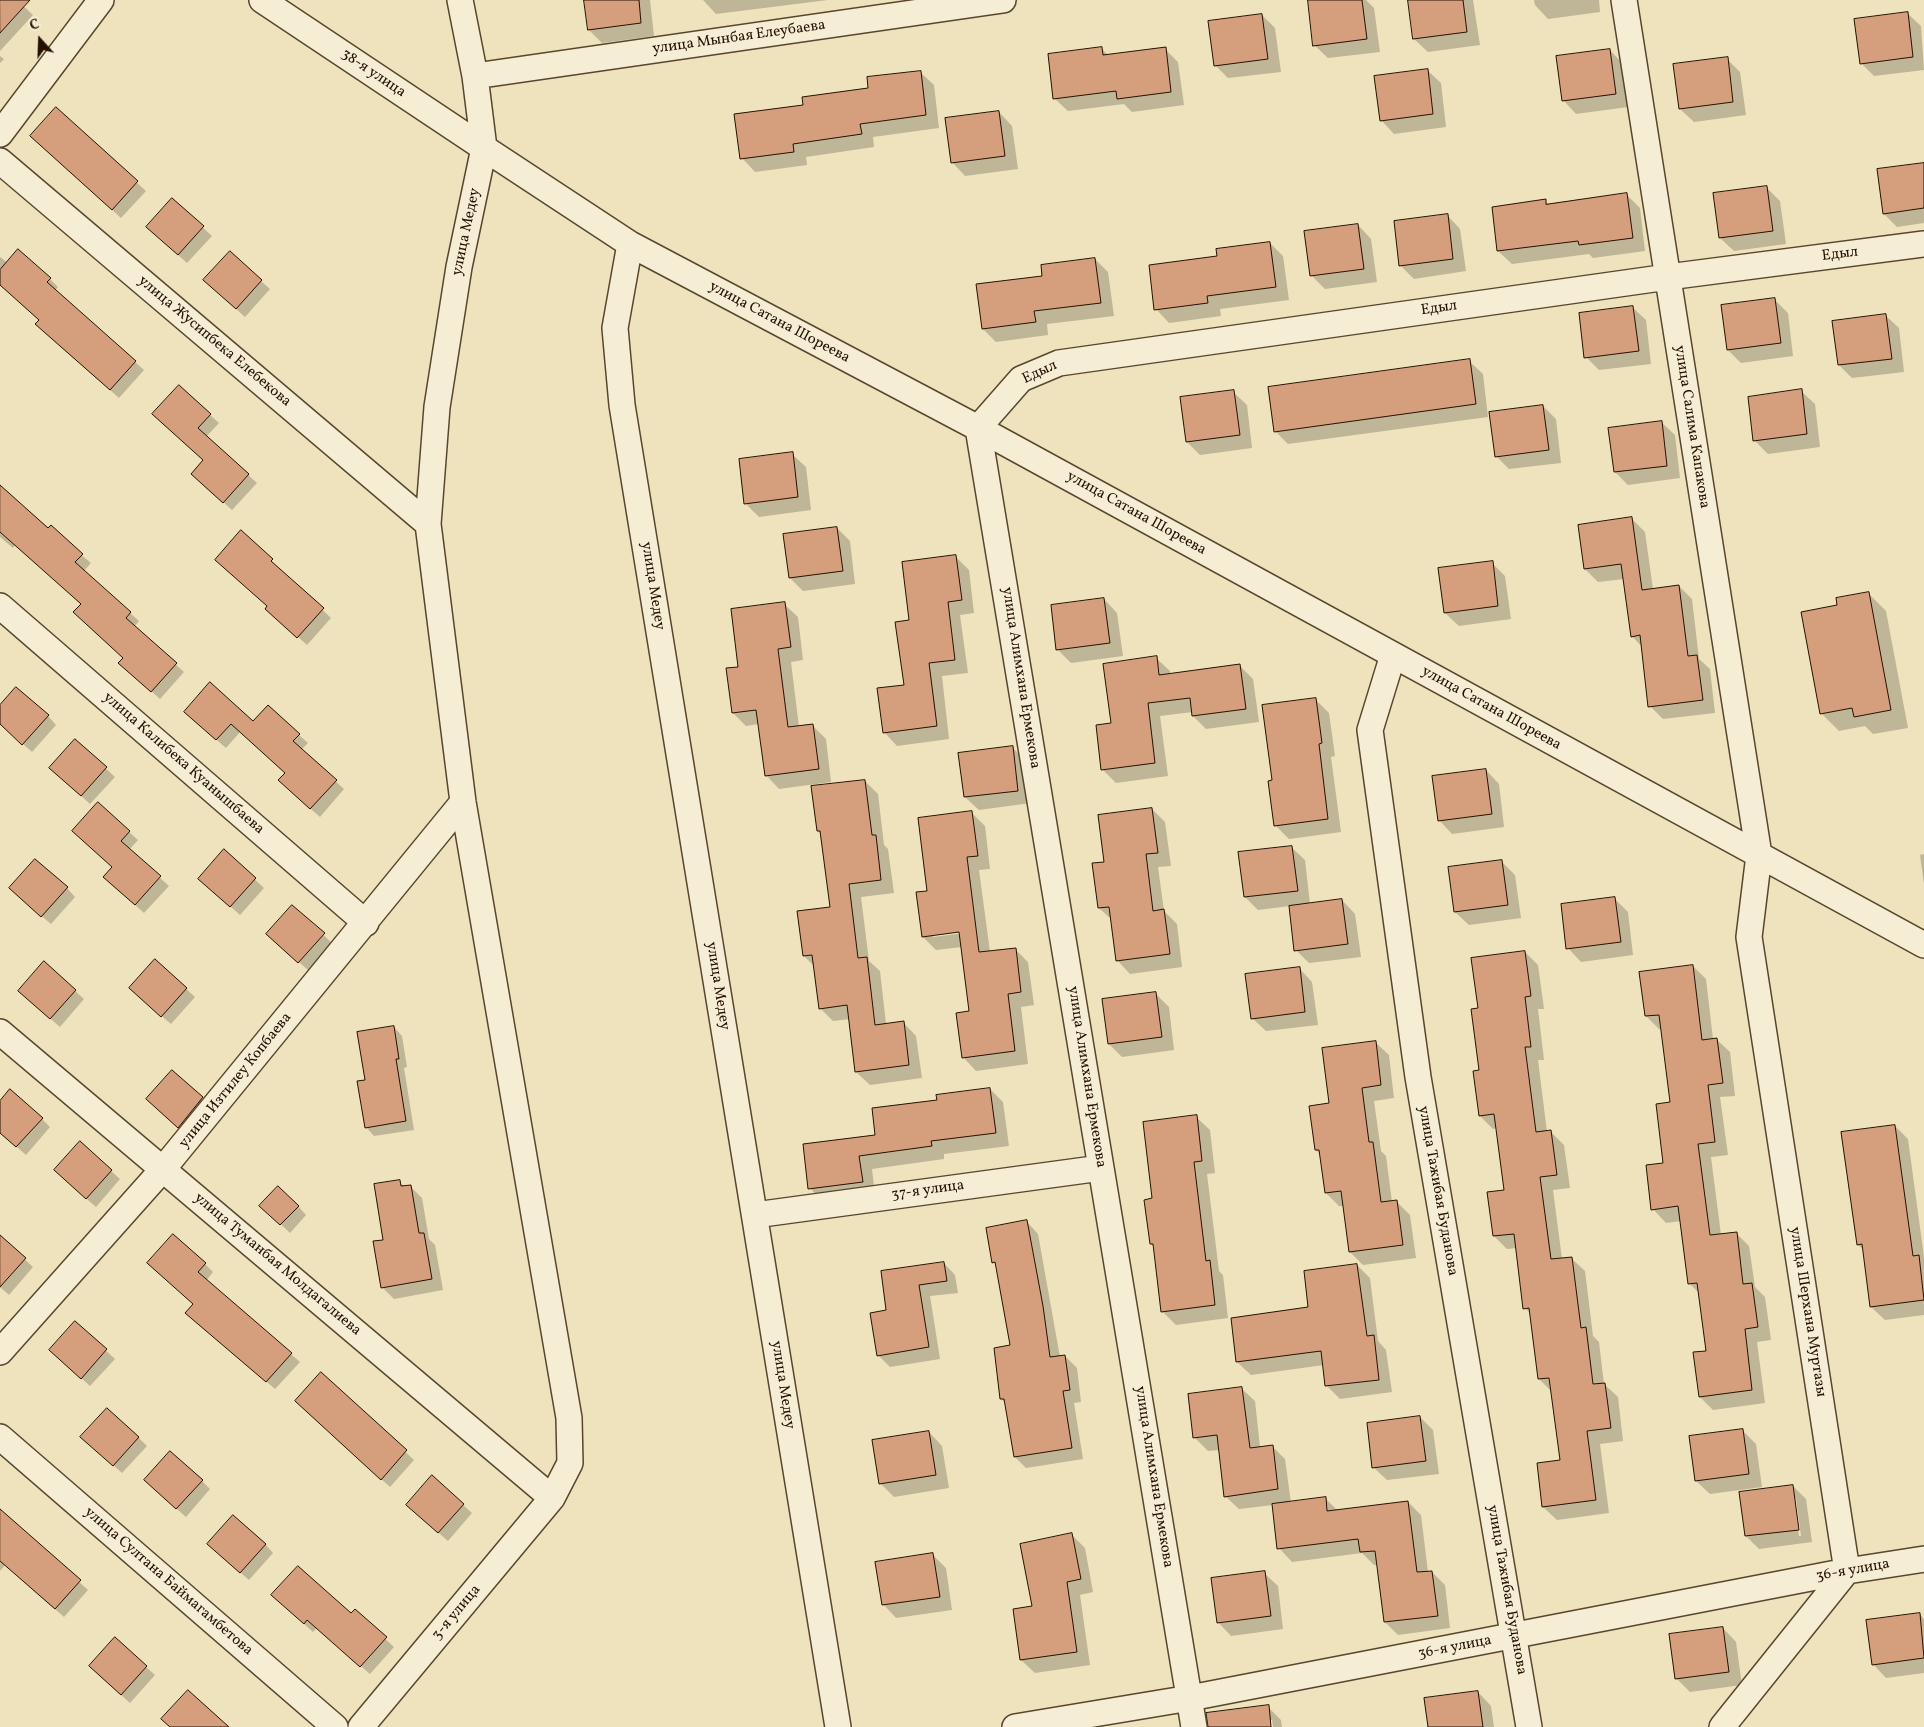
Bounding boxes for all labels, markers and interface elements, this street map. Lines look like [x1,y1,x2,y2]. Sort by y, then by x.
north arrow [15,15,65,65]
text: С [27,15,42,36]
street label: улица Мынбая Елеубаева [651,17,827,59]
street label: 38-я улица [337,46,409,102]
street label: улица Медеу [449,187,485,277]
street label: Едыл [1821,244,1859,266]
street label: улица Жусипбека Елебекова [134,273,294,411]
street label: улица Сатана Шореева [705,278,853,368]
street label: Едыл [1420,298,1458,320]
street label: улица Салима Капакова [1669,344,1713,510]
street label: Едыл [1020,357,1060,389]
street label: улица Сатана Шореева [1063,468,1209,560]
street label: улица Медеу [636,541,668,631]
street label: улица Алимхана Ермекова [997,586,1043,770]
street label: улица Сатана Шореева [1418,663,1564,755]
street label: улица Калибека Куанышбаева [99,689,267,839]
street label: улица Медеу [701,941,733,1031]
street label: улица Алимхана Ермекова [1063,985,1109,1169]
street label: улица Изтилеу Копбаева [176,1010,296,1152]
street label: улица Тажибая Буданова [1413,1105,1461,1277]
street label: 37-я улица [890,1177,966,1205]
street label: улица Туманбая Молдагалиева [190,1190,364,1340]
street label: улица Шерхана Муртазы [1785,1226,1829,1398]
street label: улица Медеу [766,1340,798,1430]
street label: улица Алимхана Ермекова [1130,1385,1176,1569]
street label: улица Султана Баймагамбетова [80,1504,256,1660]
street label: улица Тажибая Буданова [1482,1504,1530,1676]
street label: 36-я улица [1815,1556,1891,1586]
street label: 3-я улица [429,1582,485,1644]
street label: 36-я улица [1417,1632,1493,1664]

